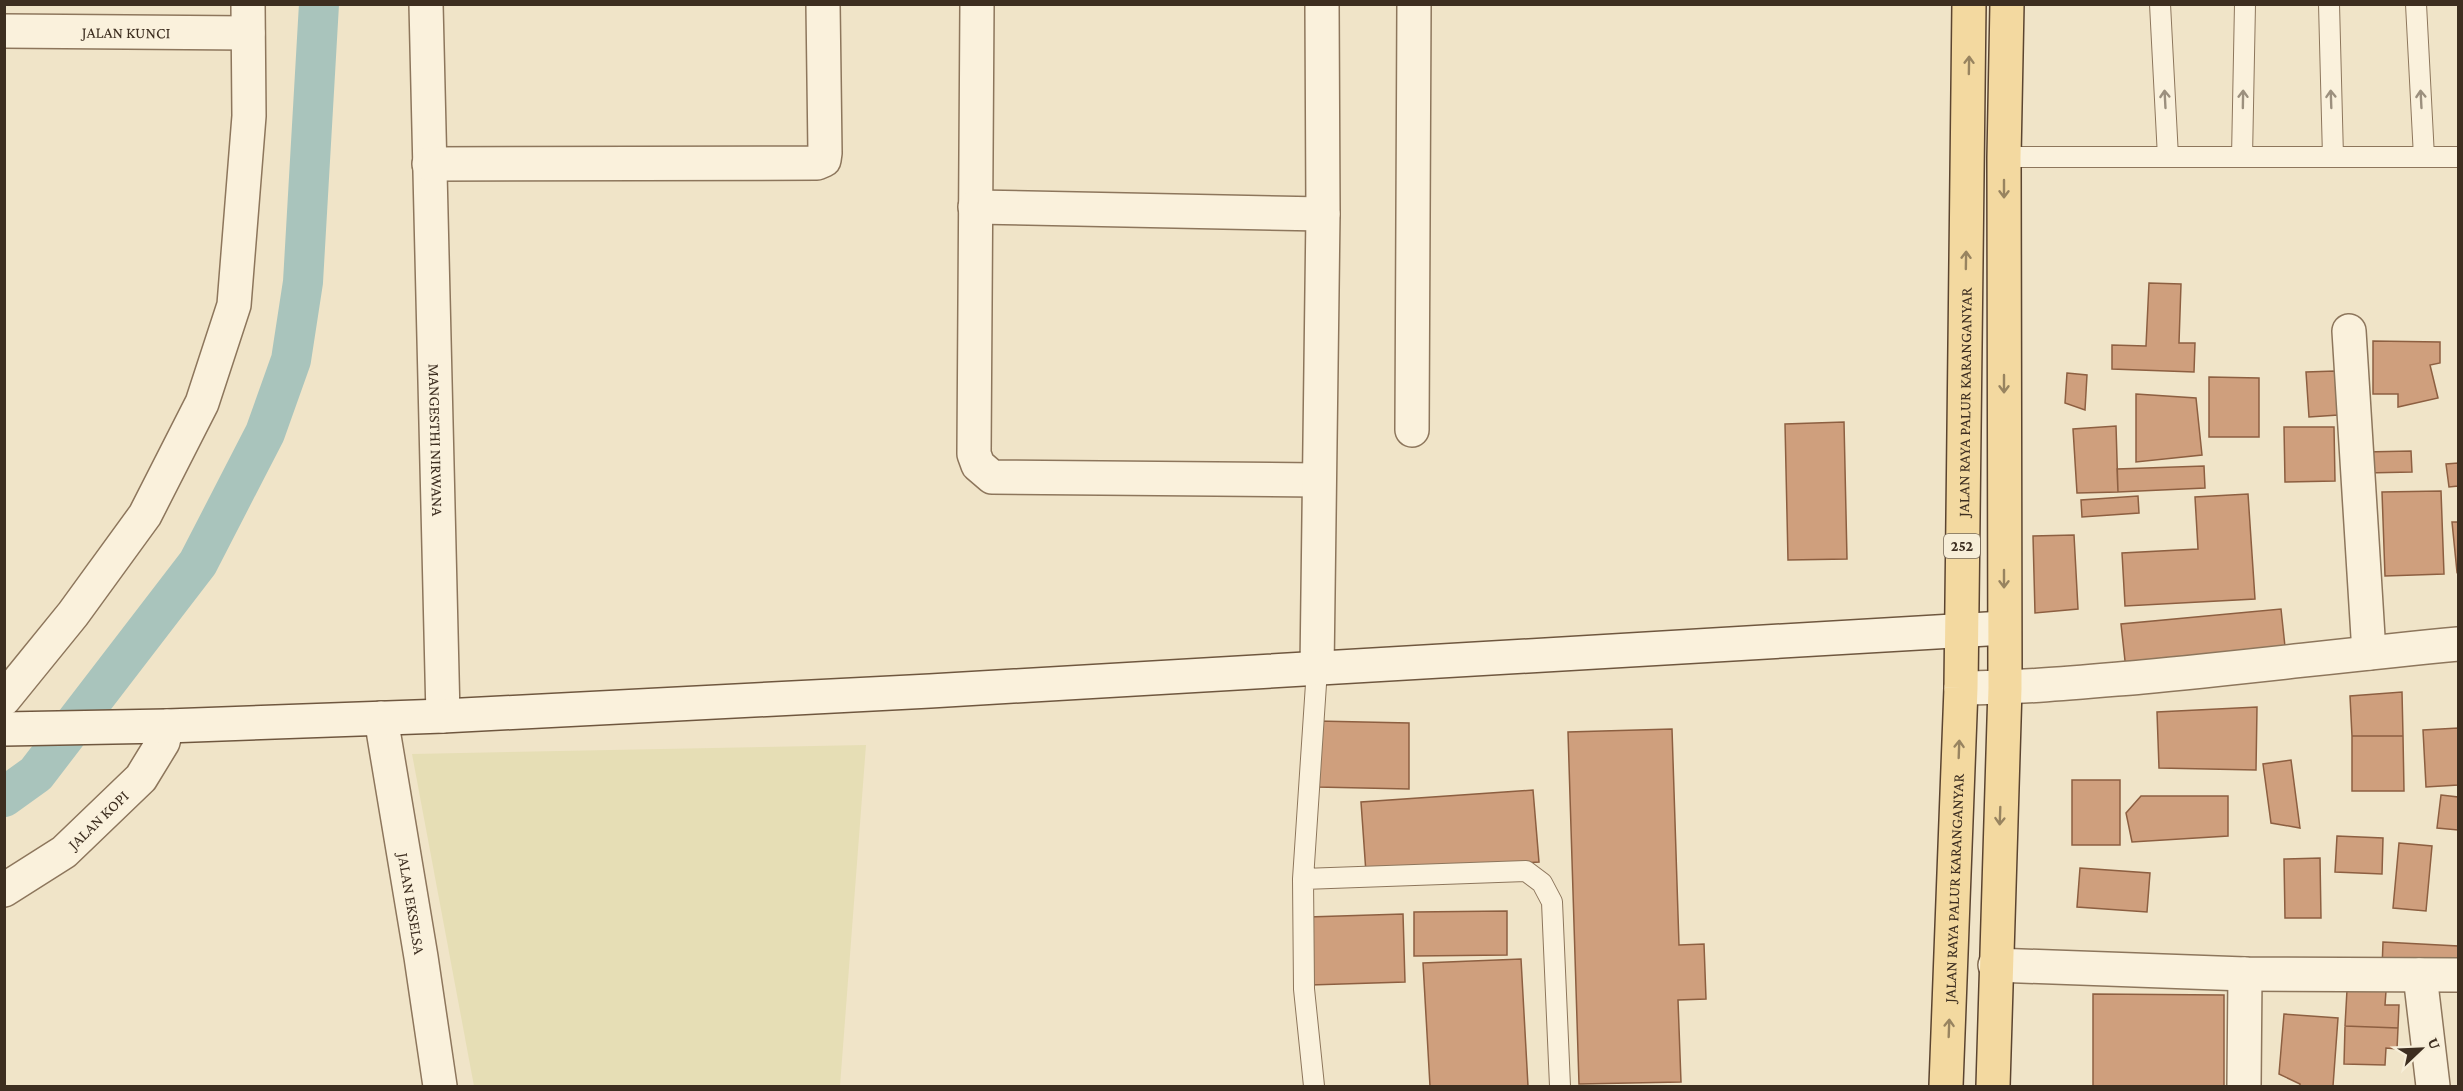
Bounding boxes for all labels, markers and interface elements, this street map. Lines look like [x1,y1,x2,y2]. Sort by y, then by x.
street label: JALAN KUNCI [80,23,171,41]
one-way arrow [1963,56,1974,76]
one-way arrow [2160,89,2171,109]
one-way arrow [2237,89,2249,109]
one-way arrow [2326,89,2337,109]
one-way arrow [2415,89,2426,109]
one-way arrow [1998,178,2010,198]
one-way arrow [1960,251,1972,271]
street label: JALAN RAYA PALUR KARANGANYAR [1954,287,1974,519]
street label: MANGESTHI NIRWANA [426,363,447,517]
one-way arrow [1998,373,2010,393]
road number: 252 [1944,534,1980,558]
one-way arrow [1998,568,2010,588]
one-way arrow [1953,740,1964,760]
street label: JALAN RAYA PALUR KARANGANYAR [1941,773,1966,1005]
street label: JALAN KOPI [63,787,132,854]
one-way arrow [1995,805,2006,825]
street label: JALAN EKSELSA [394,849,429,956]
one-way arrow [1943,1019,1954,1039]
north arrow [2391,1019,2451,1079]
text: U [2424,1035,2444,1052]

